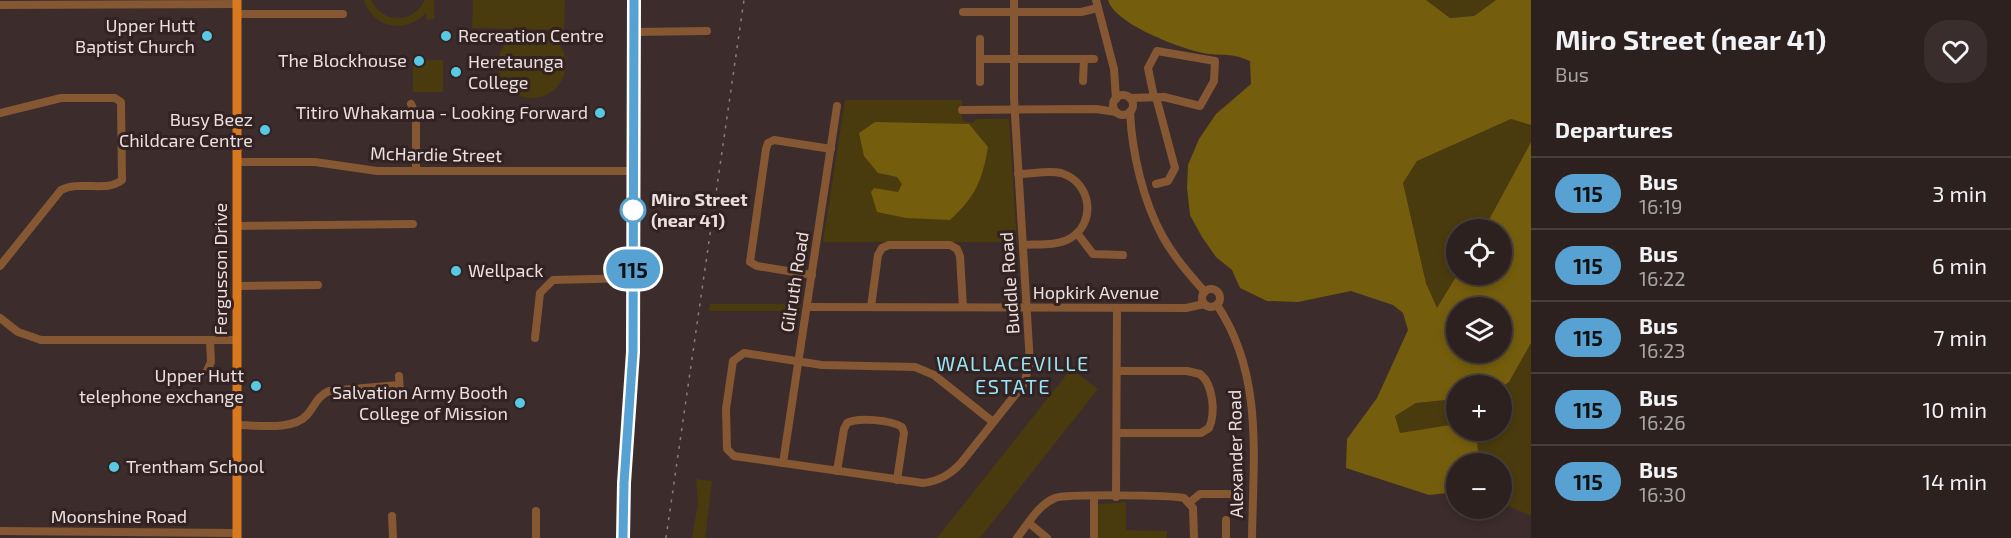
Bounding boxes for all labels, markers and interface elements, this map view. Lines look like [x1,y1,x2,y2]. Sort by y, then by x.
place label: Upper Hutt Baptist Church [75,14,195,57]
button: heart [1924,20,1987,83]
text: Miro Street (near 41) [1555,22,1826,56]
place label: Recreation Centre [458,24,604,46]
marker: Upper Hutt Baptist Church [200,29,214,43]
marker: Recreation Centre [439,29,453,43]
place label: The Blockhouse [278,49,407,71]
place label: Heretaunga College [468,50,564,93]
marker: The Blockhouse [412,54,426,68]
text: Bus [1555,62,1589,86]
marker: Heretaunga College [449,65,463,79]
place label: Titiro Whakamua - Looking Forward [296,101,588,123]
marker: Titiro Whakamua - Looking Forward [593,106,607,120]
place label: Busy Beez Childcare Centre [119,108,253,151]
text: Departures [1555,116,1673,142]
marker: Busy Beez Childcare Centre [258,123,272,137]
street label: McHardie Street [370,142,502,166]
text: Bus [1639,168,1678,194]
text: 3 min [1932,180,1987,206]
text: 115 [1573,181,1603,206]
place label: Miro Street (near 41) [651,188,748,231]
text: 16:19 [1639,194,1683,218]
marker: Miro Street (near 41) [620,197,646,223]
street label: Fergusson Drive [209,203,231,335]
map controls [1446,219,1512,519]
button: locate [1446,219,1512,285]
street label: Gilruth Road [775,230,813,334]
street label: Buddle Road [994,231,1024,335]
text: Bus [1639,240,1678,266]
line badge: 115 [598,250,668,288]
text: 6 min [1932,252,1987,278]
text: 115 [1573,253,1603,278]
text: 115 [618,257,648,282]
place label: Wellpack [468,259,543,281]
marker: Wellpack [449,264,463,278]
text: 16:22 [1639,266,1686,290]
street label: Hopkirk Avenue [1033,281,1159,303]
button: layers [1446,297,1512,363]
text: Bus [1639,312,1678,338]
text: 7 min [1933,324,1987,350]
text: 115 [1573,325,1603,350]
text: 16:23 [1639,338,1685,362]
district label: WALLACEVILLE ESTATE [936,351,1090,398]
place label: Upper Hutt telephone exchange [79,364,244,407]
button: + [1446,375,1512,441]
marker: Upper Hutt telephone exchange [249,379,263,393]
place label: Salvation Army Booth College of Mission [332,381,508,424]
text: Bus [1639,384,1678,410]
street label: Alexander Road [1223,390,1247,518]
marker: Salvation Army Booth College of Mission [513,396,527,410]
text: 10 min [1923,396,1987,422]
text: 115 [1573,397,1603,422]
text: 16:26 [1639,410,1686,434]
button: − [1446,453,1512,519]
place label: Trentham School [126,455,265,477]
text: Bus [1639,456,1678,482]
marker: Trentham School [107,460,121,474]
text: 14 min [1922,468,1987,494]
text: 115 [1573,469,1603,494]
text: 16:30 [1639,482,1686,506]
street label: Moonshine Road [51,505,187,527]

